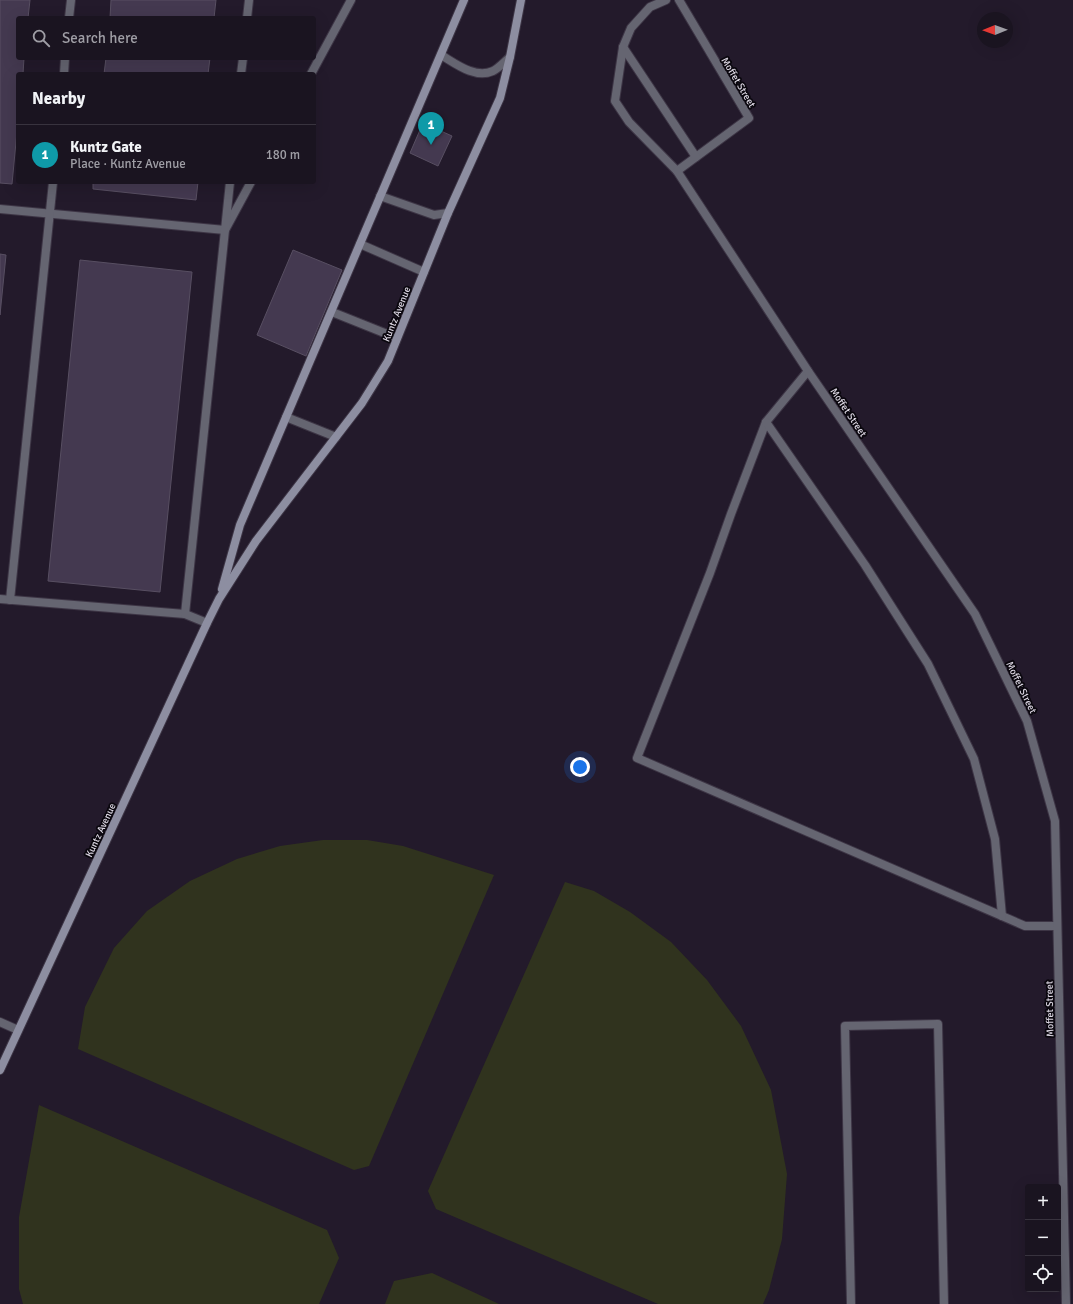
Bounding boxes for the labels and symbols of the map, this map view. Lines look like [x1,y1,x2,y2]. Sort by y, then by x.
north arrow [977,12,1013,48]
street label: Moffet Street [719,55,758,110]
pin: 1 [418,112,444,145]
street label: Kuntz Avenue [380,285,413,344]
street label: Moffet Street [827,386,869,440]
street label: Moffet Street [1003,660,1039,716]
your location [570,757,590,777]
street label: Kuntz Avenue [83,801,119,859]
street label: Moffet Street [1044,980,1056,1037]

